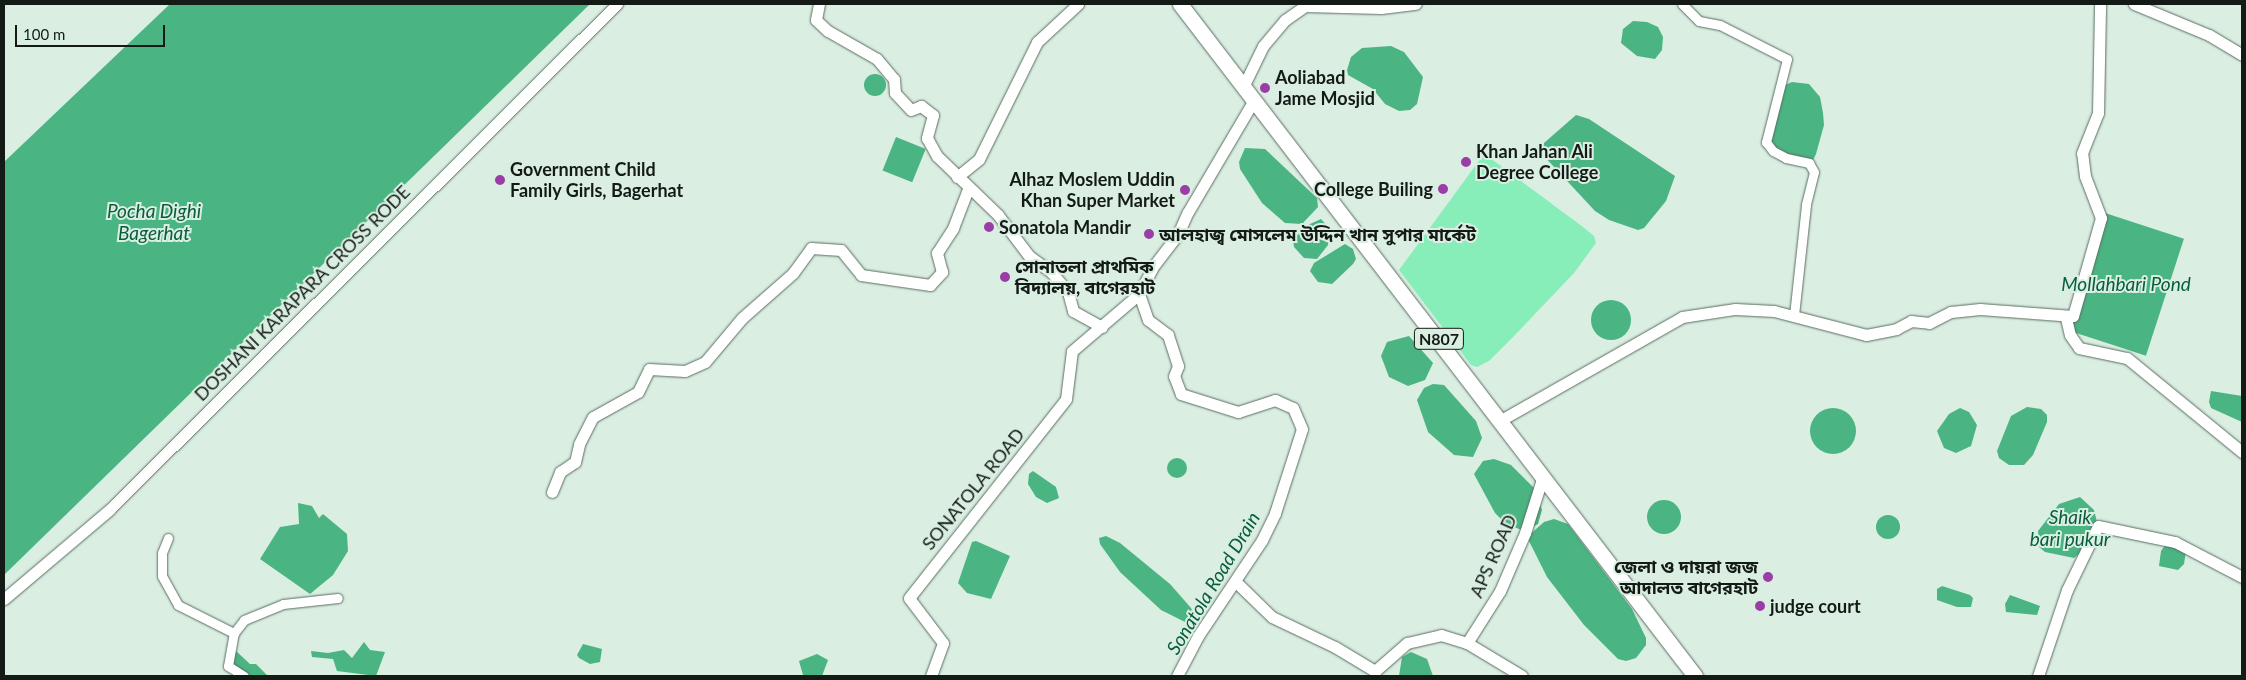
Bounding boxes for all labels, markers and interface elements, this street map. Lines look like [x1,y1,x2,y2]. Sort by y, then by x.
scale bar [18,15,168,47]
text: 100 m [23,25,65,43]
place label: Aoliabad Jame Mosjid [1275,67,1375,110]
marker: Aoliabad Jame Mosjid [1259,82,1271,94]
place label: Khan Jahan Ali Degree College [1476,141,1598,183]
marker: Khan Jahan Ali Degree College [1460,156,1472,168]
place label: Government Child Family Girls, Bagerhat [510,159,684,202]
place label: Alhaz Moslem Uddin Khan Super Market [1009,169,1175,212]
marker: Government Child Family Girls, Bagerhat [494,174,506,186]
place label: College Builing [1314,178,1433,200]
street label: DOSHANI KARAPARA CROSS RODE [190,181,414,405]
marker: College Builing [1437,183,1449,195]
marker: Alhaz Moslem Uddin Khan Super Market [1179,184,1191,196]
water label: Pocha Dighi Bagerhat [107,200,201,244]
place label: Sonatola Mandir [999,216,1131,238]
marker: Sonatola Mandir [983,221,995,233]
place label: আলহাজ্ব মোসলেম উদ্দিন খান সুপার মার্কেট [1159,223,1476,245]
marker: আলহাজ্ব মোসলেম উদ্দিন খান সুপার মার্কেট [1143,228,1155,240]
place label: সোনাতলা প্রাথমিক বিদ্যালয়, বাগেরহাট [1015,256,1155,298]
marker: সোনাতলা প্রাথমিক বিদ্যালয়, বাগেরহাট [999,271,1011,283]
water label: Mollahbari Pond [2061,273,2191,295]
road number: N807 [1413,326,1465,352]
street label: SONATOLA ROAD [917,424,1029,554]
water label: Shaik bari pukur [2030,506,2110,550]
water label: Sonatola Road Drain [1162,508,1264,658]
street label: APS ROAD [1465,511,1521,601]
place label: জেলা ও দায়রা জজ আদালত বাগেরহাট [1614,556,1758,598]
marker: জেলা ও দায়রা জজ আদালত বাগেরহাট [1762,571,1774,583]
place label: judge court [1770,595,1861,617]
marker: judge court [1754,600,1766,612]

